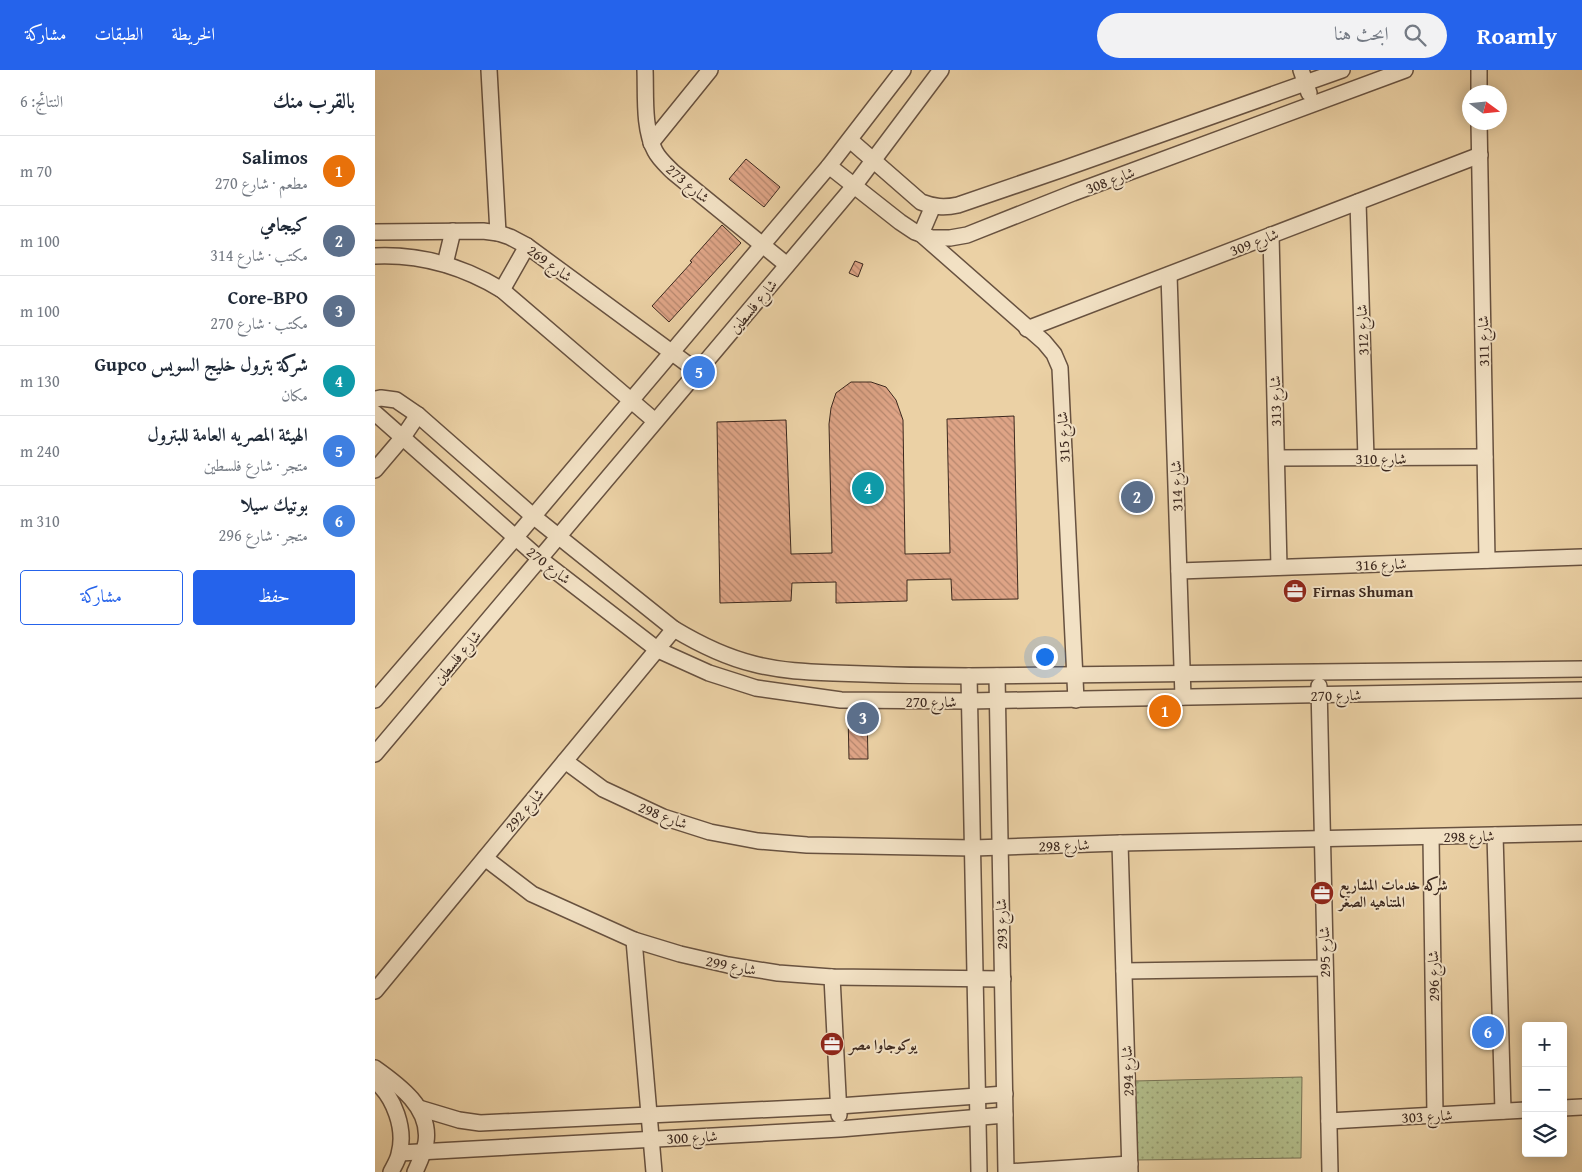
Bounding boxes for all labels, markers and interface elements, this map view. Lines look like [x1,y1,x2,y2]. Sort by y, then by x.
search box [1097,13,1447,58]
text: Roamly [1477,18,1557,53]
text: ابحث هنا [1334,19,1389,47]
text: مشاركة [25,20,66,47]
text: الطبقات [94,20,143,47]
text: الخريطة [171,20,215,47]
icon: search [1401,21,1429,49]
text: بالقرب منك [273,85,355,116]
north arrow [1462,85,1507,130]
text: النتائج: 6 [20,89,63,113]
text: Salimos [242,143,308,171]
text: 70 m [20,159,52,183]
text: 1 [335,159,343,183]
street label: شارع 273 [660,159,714,210]
street label: شارع 308 [1082,161,1139,201]
text: مطعم · شارع 270 [215,171,308,195]
text: كيجامي [260,210,308,238]
street label: شارع 309 [1226,223,1283,264]
text: 100 m [20,229,60,253]
text: 2 [335,229,343,253]
street label: شارع 269 [521,240,577,289]
text: مكتب · شارع 314 [210,243,308,267]
street label: شارع فلسطين [724,274,784,340]
text: Core-BPO [228,283,308,311]
text: 100 m [20,299,60,323]
text: 3 [335,299,343,323]
street label: شارع 312 [1351,304,1376,356]
text: مكتب · شارع 270 [210,311,308,335]
street label: شارع 311 [1472,315,1497,367]
text: شركة بترول خليج السويس Gupco [95,350,308,378]
pin: 5 [683,353,715,391]
text: 130 m [20,369,60,393]
text: 4 [335,369,343,393]
street label: شارع 313 [1264,375,1289,427]
text: مكان [281,383,308,407]
street label: شارع 315 [1051,411,1078,463]
text: الهيئة المصريه العامة للبترول [147,420,308,448]
text: 240 m [20,439,60,463]
text: 5 [335,439,343,463]
street label: شارع 310 [1355,448,1407,472]
text: متجر · شارع فلسطين [204,453,308,477]
street label: شارع 314 [1165,460,1190,512]
pin: 4 [852,469,884,507]
pin: 2 [1121,478,1153,516]
text: بوتيك سيلا [240,490,308,518]
text: 310 m [20,509,60,533]
text: 6 [335,509,343,533]
text: متجر · شارع 296 [219,523,308,547]
street label: شارع 270 [521,541,576,591]
street label: شارع 316 [1355,553,1407,578]
button: مشاركة [20,570,183,625]
button: حفظ [193,570,355,625]
office icon: Firnas Shuman [1282,578,1308,604]
place label: Firnas Shuman [1313,581,1413,602]
street label: شارع فلسطين [428,625,488,691]
your location [1032,644,1058,670]
street label: شارع 270 [1310,684,1362,709]
street label: شارع 270 [905,691,957,715]
pin: 1 [1149,692,1181,730]
pin: 3 [847,699,879,737]
street label: شارع 292 [500,784,551,838]
street label: شارع 298 [634,796,691,837]
street label: شارع 298 [1443,825,1495,850]
street label: شارع 298 [1038,834,1090,859]
place label: شركه خدمات المشاريع المتناهيه الصغر [1337,874,1448,912]
office icon: شركه خدمات المشاريع المتناهيه الصغر [1309,880,1335,906]
street label: شارع 293 [990,898,1015,950]
street label: شارع 295 [1313,926,1338,978]
street label: شارع 299 [703,950,758,983]
street label: شارع 296 [1422,950,1447,1002]
pin: 6 [1472,1013,1504,1051]
map controls [1522,1022,1567,1157]
button: + [1522,1022,1567,1067]
office icon: يوكوجاوا مصر [819,1031,845,1057]
place label: يوكوجاوا مصر [847,1034,918,1056]
street label: شارع 294 [1116,1045,1141,1097]
button: − [1522,1067,1567,1112]
street label: شارع 303 [1401,1104,1453,1131]
button: layers [1522,1112,1567,1157]
street label: شارع 300 [666,1125,718,1152]

